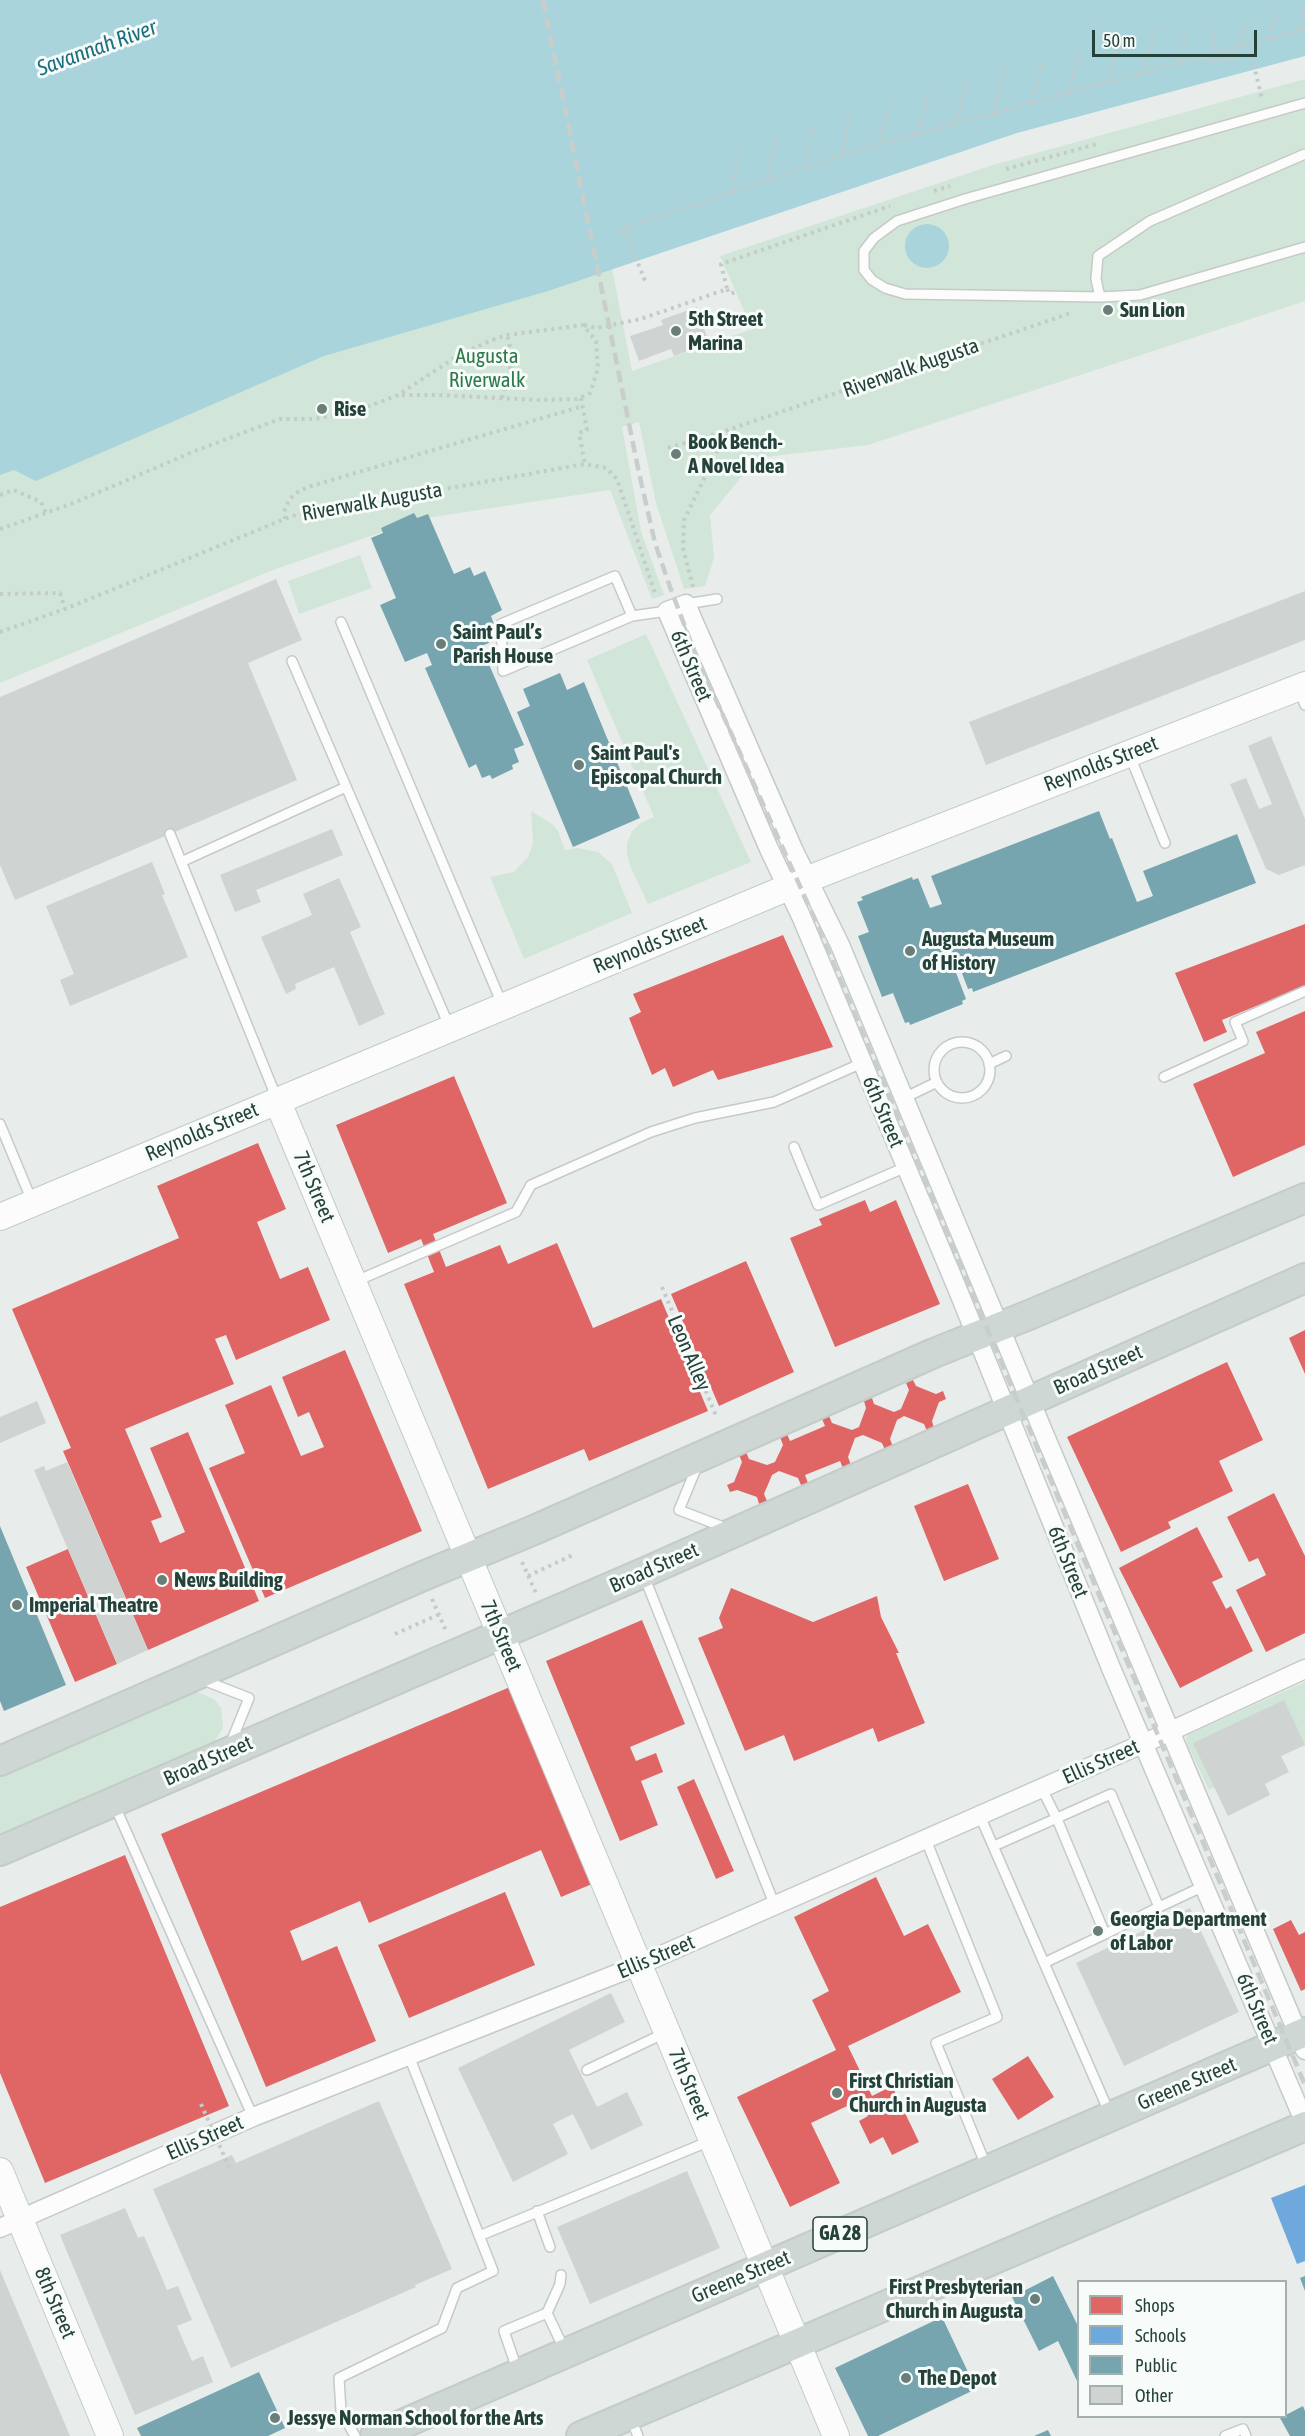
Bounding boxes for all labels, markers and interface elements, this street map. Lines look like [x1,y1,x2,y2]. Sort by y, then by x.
water label: Savannah River [34,14,160,82]
scale bar [1095,18,1260,56]
text: 50 m [1103,30,1135,51]
place label: Sun Lion [1120,297,1185,323]
marker: Sun Lion [1101,303,1115,317]
place label: 5th Street Marina [688,306,763,356]
marker: 5th Street Marina [669,324,683,338]
street label: Riverwalk Augusta [840,333,982,403]
park label: Augusta Riverwalk [449,343,525,393]
place label: Rise [334,396,366,422]
marker: Rise [315,402,329,416]
place label: Book Bench- A Novel Idea [688,429,784,479]
marker: Book Bench- A Novel Idea [669,447,683,461]
street label: Riverwalk Augusta [300,477,444,527]
place label: Saint Paul’s Parish House [453,619,553,669]
street label: 6th Street [665,627,717,705]
marker: Saint Paul’s Parish House [434,637,448,651]
street label: Reynolds Street [1040,731,1162,797]
place label: Saint Paul's Episcopal Church [591,740,722,790]
marker: Saint Paul's Episcopal Church [572,758,586,772]
street label: Reynolds Street [590,911,710,979]
place label: Augusta Museum of History [922,926,1054,976]
marker: Augusta Museum of History [903,944,917,958]
street label: 6th Street [857,1073,909,1151]
street label: Reynolds Street [142,1097,262,1167]
street label: 7th Street [288,1148,340,1226]
street label: Leon Alley [662,1311,716,1395]
street label: Broad Street [1050,1339,1146,1401]
street label: 6th Street [1042,1522,1094,1602]
street label: Broad Street [606,1537,702,1599]
place label: News Building [174,1567,283,1593]
marker: News Building [155,1573,169,1587]
place label: Imperial Theatre [29,1592,158,1618]
street label: 7th Street [475,1597,527,1675]
marker: Imperial Theatre [10,1598,24,1612]
street label: Broad Street [160,1730,256,1792]
street label: Ellis Street [1059,1734,1143,1790]
place label: Georgia Department of Labor [1110,1906,1266,1956]
marker: Georgia Department of Labor [1091,1924,1105,1938]
street label: Ellis Street [614,1930,698,1984]
street label: 6th Street [1231,1970,1283,2048]
street label: 7th Street [663,2045,715,2123]
street label: Greene Street [1134,2052,1240,2116]
place label: First Christian Church in Augusta [849,2068,987,2118]
marker: First Christian Church in Augusta [830,2086,844,2100]
street label: Ellis Street [163,2110,247,2166]
road number: GA 28 [813,2217,867,2251]
street label: Greene Street [688,2245,794,2309]
street label: 8th Street [29,2264,81,2342]
place label: First Presbyterian Church in Augusta [885,2274,1023,2324]
legend [1077,2280,1287,2418]
marker: First Presbyterian Church in Augusta [1028,2292,1042,2306]
text: Shops [1135,2295,1175,2316]
text: Schools [1135,2325,1186,2346]
text: Public [1135,2355,1177,2376]
place label: The Depot [918,2365,997,2391]
marker: The Depot [899,2371,913,2385]
text: Other [1135,2385,1173,2406]
place label: Jessye Norman School for the Arts [287,2405,543,2431]
marker: Jessye Norman School for the Arts [268,2411,282,2425]

